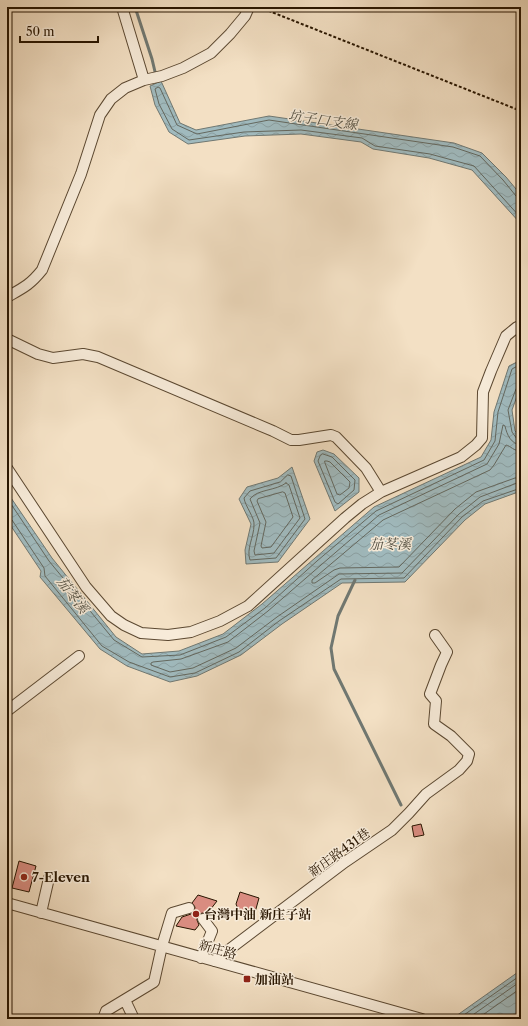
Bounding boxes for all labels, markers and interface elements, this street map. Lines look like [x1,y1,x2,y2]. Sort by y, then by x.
scale bar [20,18,98,44]
text: 50 m [26,24,55,39]
water label: 坑子口支線 [287,106,361,134]
water label: 茄苳溪 [369,535,413,553]
water label: 茄苳溪 [53,573,94,619]
street label: 新庄路431巷 [305,824,373,880]
place label: 7-Eleven [32,869,90,885]
marker: 7-Eleven [19,872,29,882]
place label: 台灣中油 新庄子站 [204,906,311,922]
marker: 台灣中油 新庄子站 [191,909,201,919]
street label: 新庄路 [197,936,239,962]
place label: 加油站 [255,971,294,987]
marker: 加油站 [242,974,252,984]

